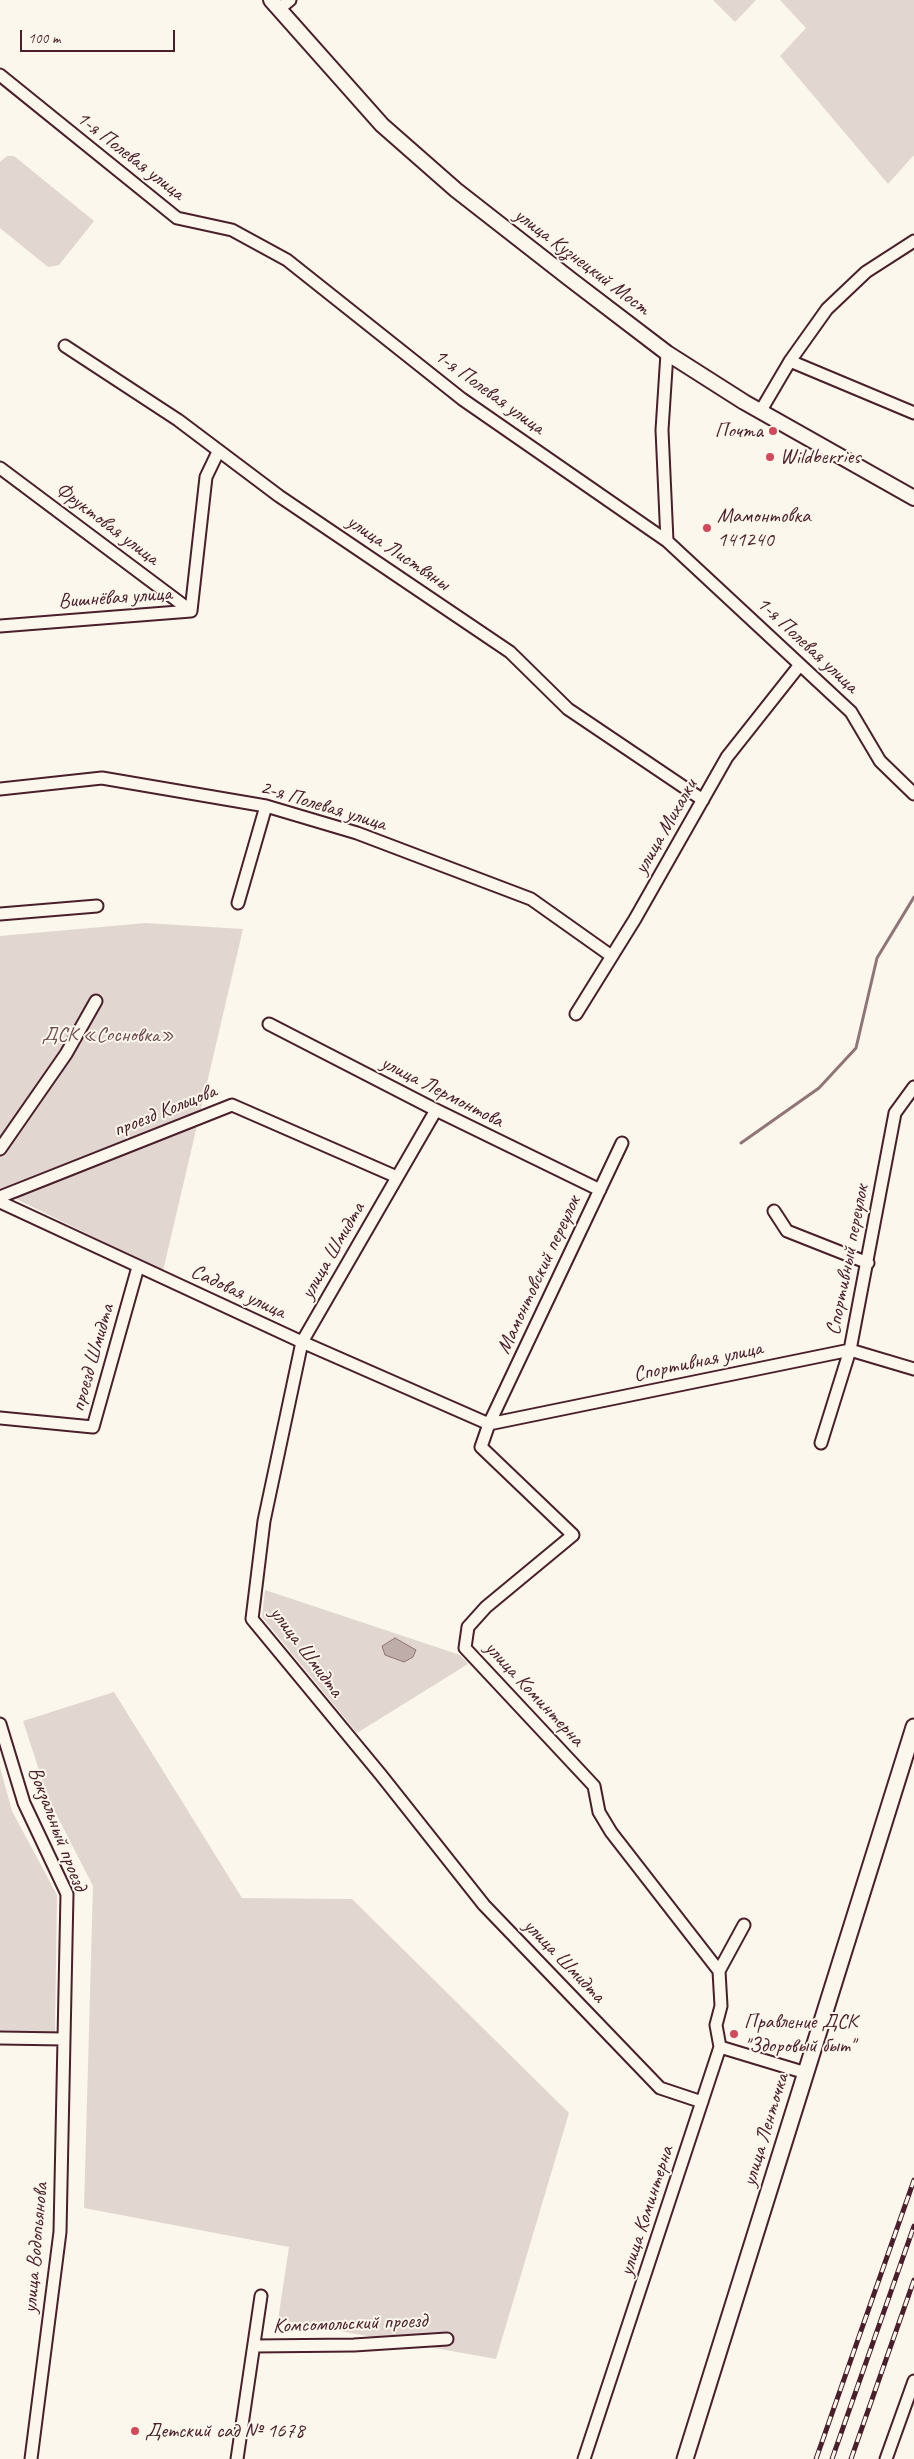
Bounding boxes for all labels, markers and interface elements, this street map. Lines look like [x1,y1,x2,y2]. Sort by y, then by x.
scale bar [22,20,178,52]
text: 100 m [28,29,60,48]
street label: 1-я Полевая улица [71,106,189,206]
street label: улица Кузнецкий Мост [509,203,655,321]
street label: 1-я Полевая улица [429,343,549,441]
place label: Почта [715,418,763,444]
marker: Почта [767,425,779,437]
place label: Wildberries [780,444,860,470]
marker: Wildberries [764,451,776,463]
street label: Фруктовая улица [50,477,164,571]
place label: Мамонтовка 141240 [717,503,810,553]
street label: улица Листвяны [342,509,454,597]
marker: Мамонтовка 141240 [701,522,713,534]
street label: Вишнёвая улица [57,581,173,615]
street label: 1-я Полевая улица [751,591,863,699]
street label: 2-я Полевая улица [257,775,389,837]
street label: улица Михалки [629,775,703,879]
park label: ДСК «Сосновка» [42,1022,174,1048]
street label: улица Лермонтова [377,1050,507,1134]
street label: проезд Кольцова [110,1079,220,1143]
street label: Спортивный переулок [821,1183,875,1337]
street label: Мамонтовский переулок [491,1192,587,1358]
street label: улица Шмидта [295,1198,371,1304]
street label: Садовая улица [187,1259,289,1325]
street label: проезд Шмидта [66,1301,120,1415]
street label: Спортивная улица [631,1336,765,1388]
street label: улица Шмидта [264,1602,348,1702]
street label: улица Коминтерна [479,1636,589,1752]
street label: Вокзальный проезд [22,1763,92,1895]
street label: улица Шмидта [518,1914,610,2008]
place label: Правление ДСК "Здоровый быт" [744,2009,857,2059]
marker: Правление ДСК "Здоровый быт" [728,2028,740,2040]
street label: улица Ленточка [737,2071,795,2189]
street label: улица Коминтерна [614,2143,680,2279]
street label: улица Водопьянова [18,2182,54,2314]
street label: Комсомольский проезд [272,2309,428,2339]
place label: Детский сад № 1678 [145,2418,304,2444]
marker: Детский сад № 1678 [129,2425,141,2437]

